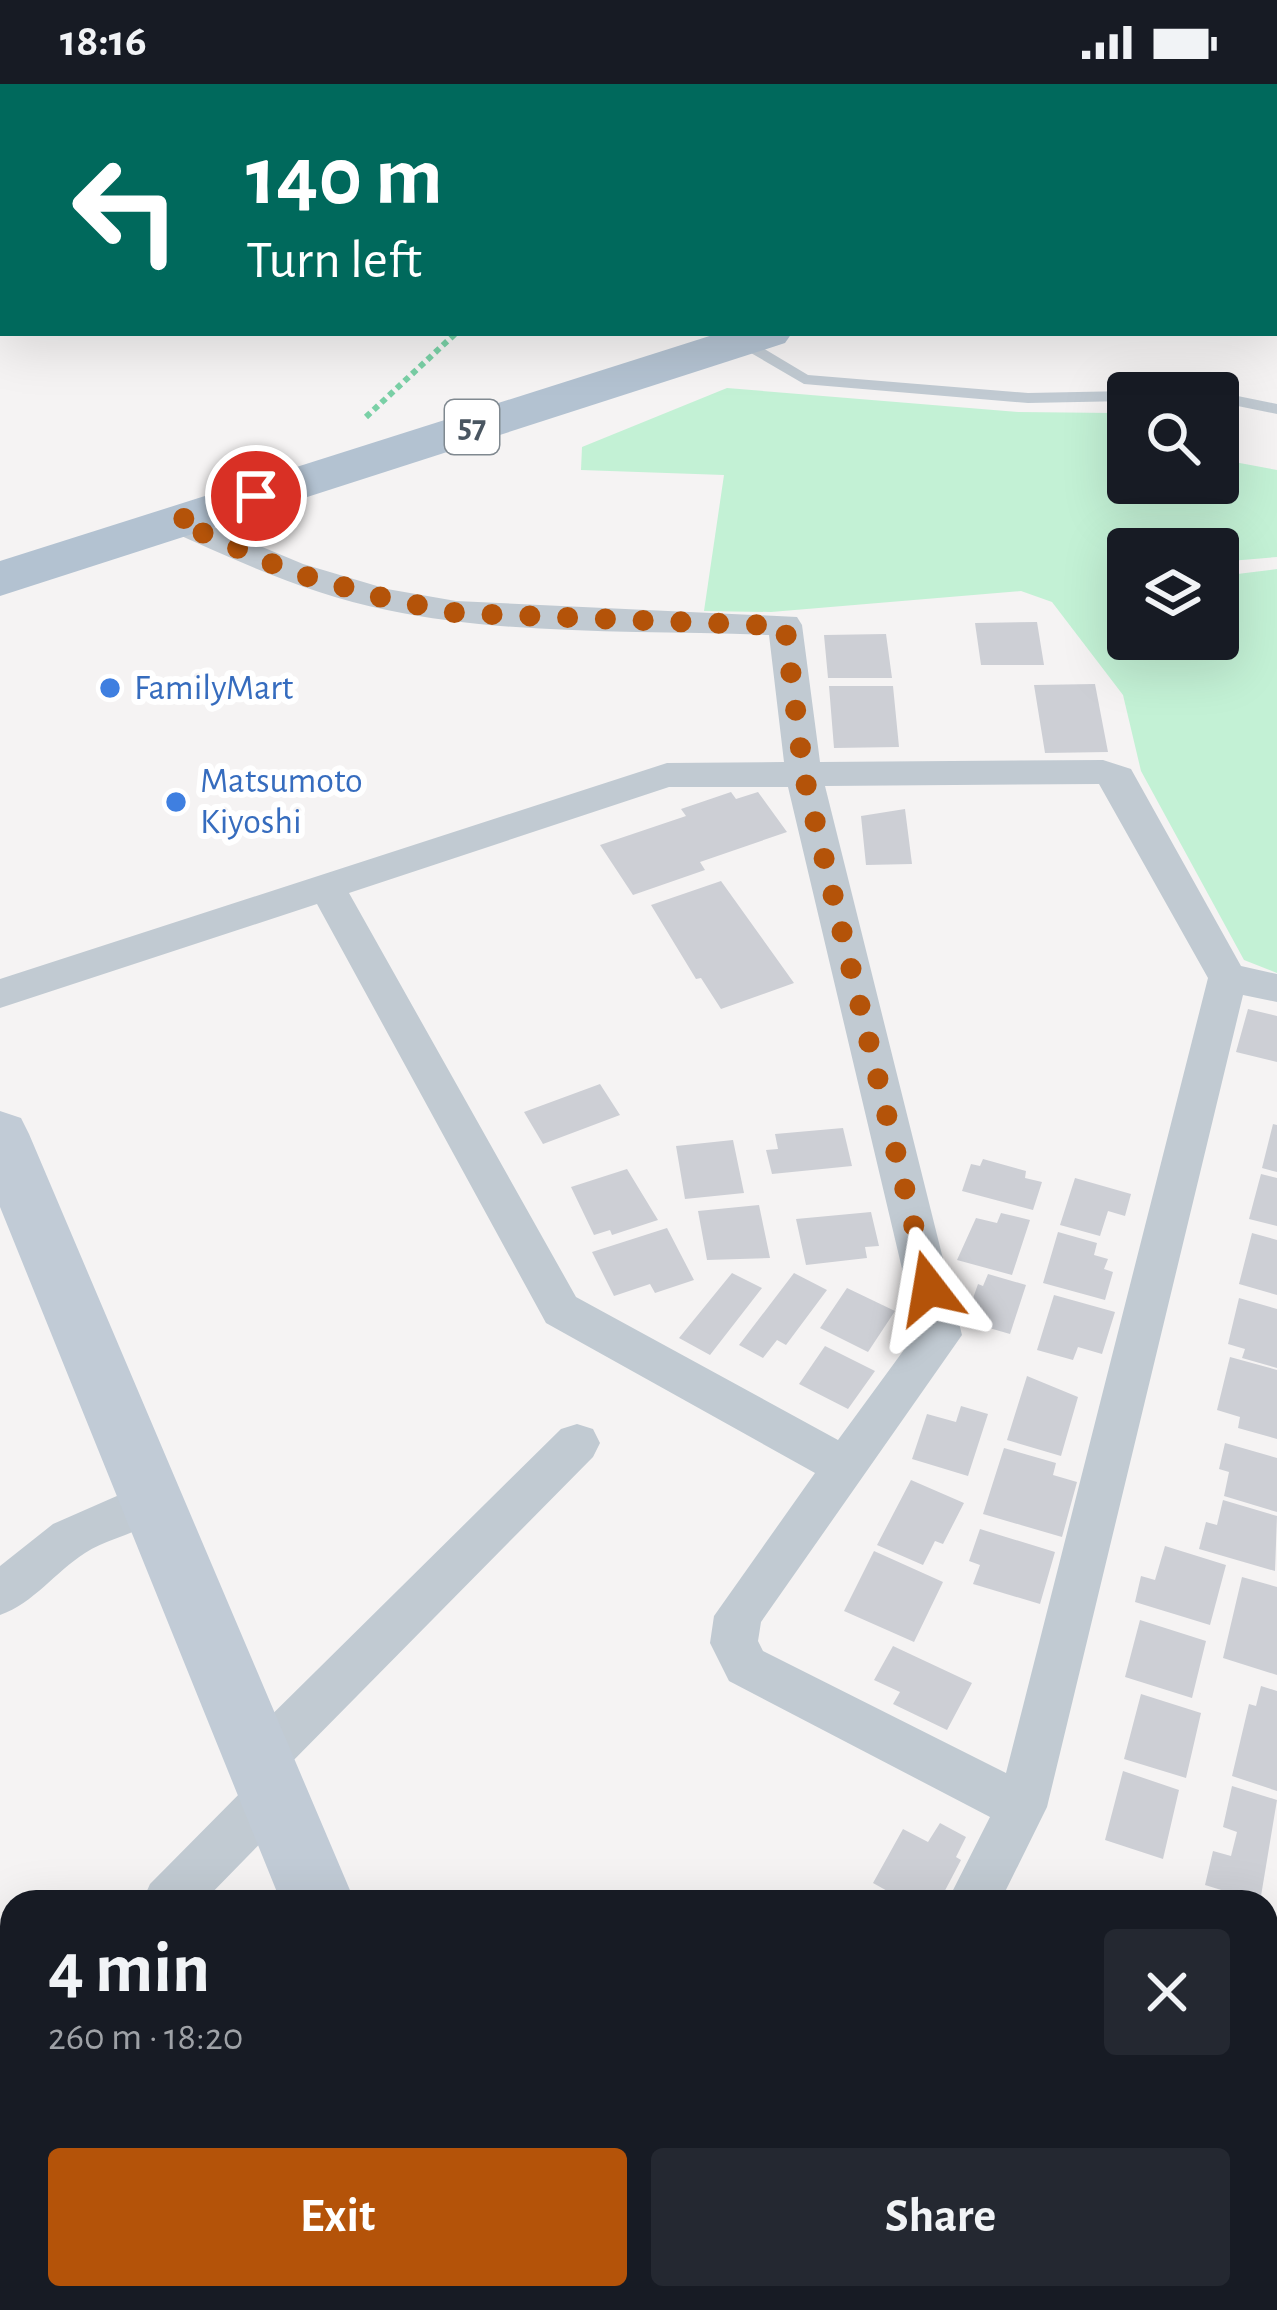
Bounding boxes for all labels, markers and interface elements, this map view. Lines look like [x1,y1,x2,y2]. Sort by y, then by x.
text: 18:16 [60,19,147,64]
icon: left [48,132,204,288]
text: 140 m [246,136,443,220]
text: Turn left [246,234,422,288]
map controls [1107,372,1239,660]
button: search [1107,372,1239,504]
road number: 57 [445,400,499,454]
pin [205,445,307,547]
icon: arrive [223,463,289,529]
button: layers [1107,528,1239,660]
place label: FamilyMart [134,670,294,706]
marker: FamilyMart [97,675,123,701]
place label: Matsumoto Kiyoshi [200,763,363,840]
marker: Matsumoto Kiyoshi [163,789,189,815]
position arrow [866,1225,992,1351]
button: close [1104,1929,1230,2055]
text: 4 min [48,1933,210,2005]
text: 260 m · 18:20 [48,2018,243,2057]
button: Exit [48,2148,627,2286]
button: Share [651,2148,1230,2286]

